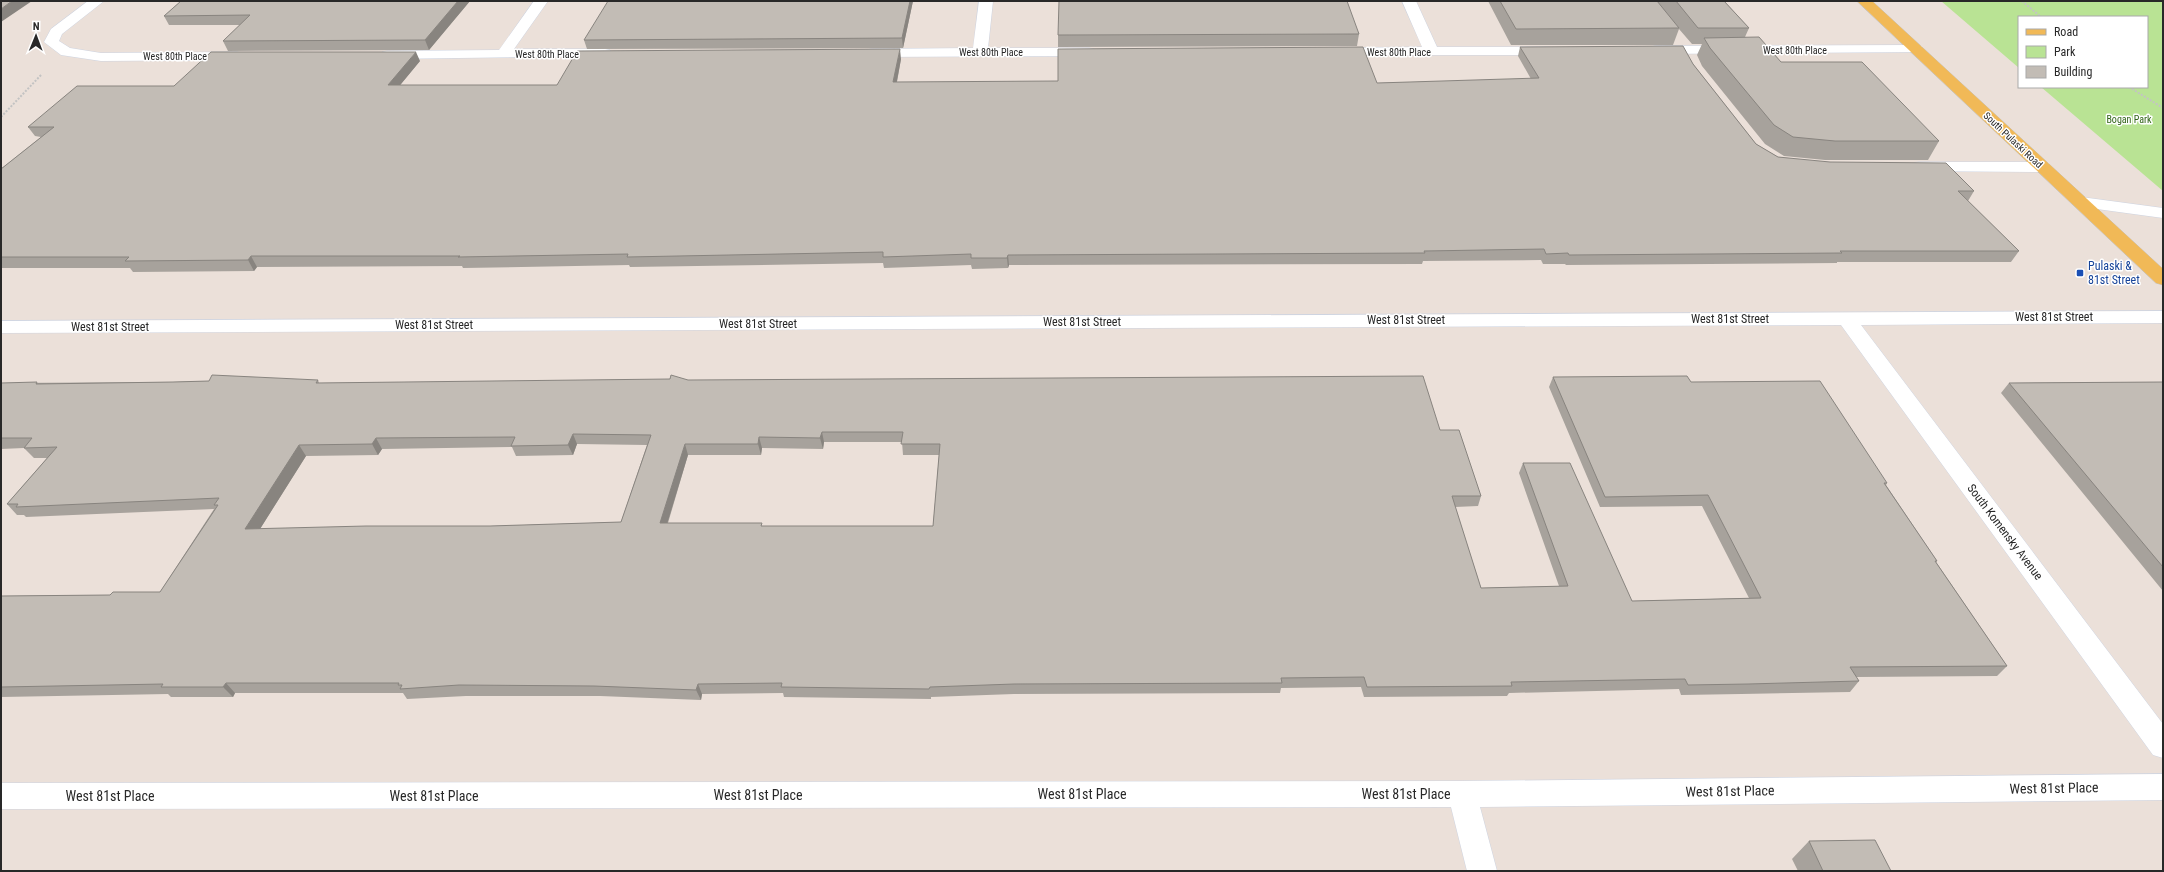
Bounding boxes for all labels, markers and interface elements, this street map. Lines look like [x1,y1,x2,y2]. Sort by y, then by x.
north arrow [16,16,56,56]
legend [2018,16,2148,88]
text: N [33,20,40,33]
text: Road [2054,25,2078,39]
street label: West 80th Place [1763,45,1827,56]
text: Park [2054,45,2076,59]
street label: West 80th Place [959,47,1023,58]
street label: West 80th Place [1367,47,1431,58]
street label: West 80th Place [515,49,579,60]
street label: West 80th Place [143,51,207,62]
text: Building [2054,65,2092,79]
street label: South Pulaski Road [1981,110,2045,170]
park label: Bogan Park [2106,114,2152,125]
place label: Pulaski & 81st Street [2088,259,2140,287]
marker: Pulaski & 81st Street [2075,268,2085,278]
street label: West 81st Street [2015,310,2094,324]
street label: West 81st Street [1691,312,1770,326]
street label: West 81st Street [1367,313,1446,327]
street label: West 81st Street [1043,315,1122,329]
street label: West 81st Street [719,317,798,331]
street label: West 81st Street [395,318,474,332]
street label: West 81st Street [71,320,150,334]
street label: South Komensky Avenue [1964,481,2046,583]
street label: West 81st Place [2009,779,2099,797]
street label: West 81st Place [1685,782,1775,800]
street label: West 81st Place [1037,786,1127,802]
street label: West 81st Place [1361,786,1451,802]
street label: West 81st Place [713,787,803,803]
street label: West 81st Place [65,788,155,804]
street label: West 81st Place [389,788,479,804]

